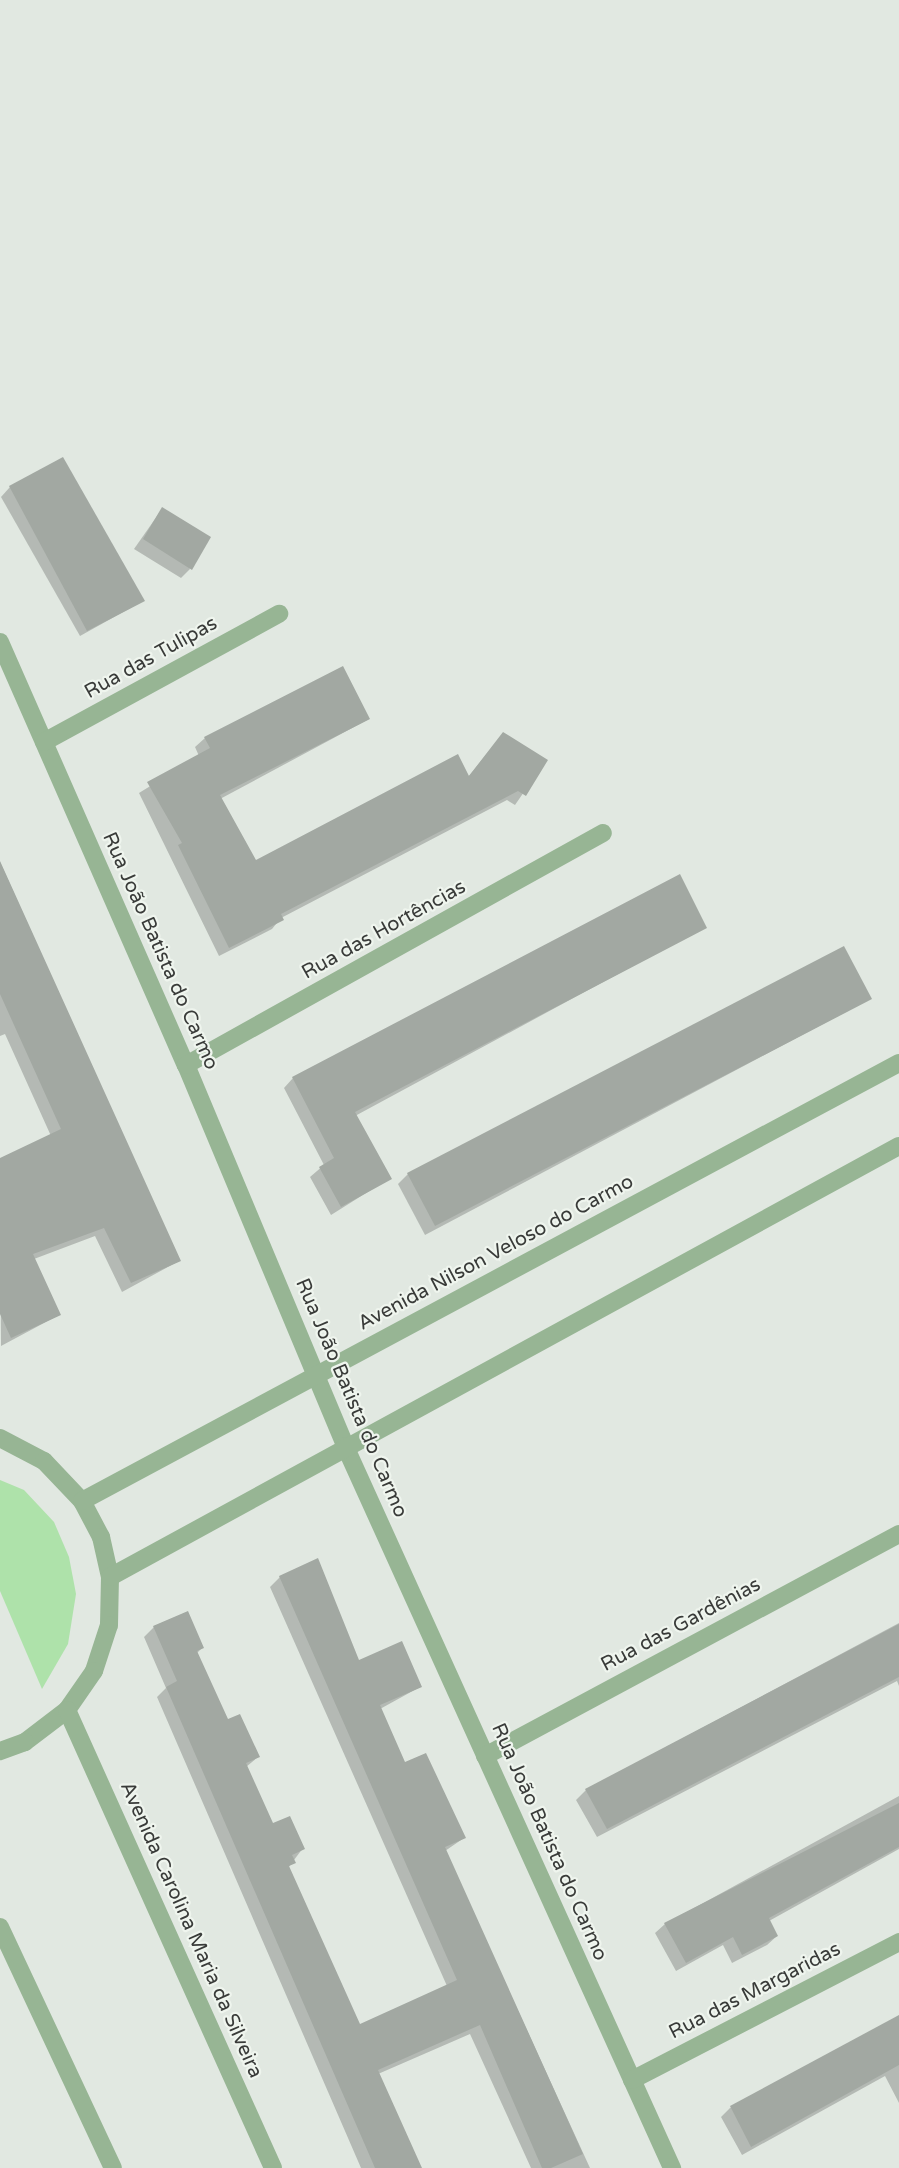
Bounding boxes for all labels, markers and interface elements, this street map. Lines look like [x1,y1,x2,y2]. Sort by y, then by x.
street label: Rua das Tulipas [80,612,222,704]
street label: Rua João Batista do Carmo [97,829,223,1073]
street label: Rua das Hortências [298,875,470,985]
street label: Avenida Nilson Veloso do Carmo [354,1170,638,1336]
street label: Rua João Batista do Carmo [290,1275,412,1521]
street label: Rua das Gardênias [597,1573,765,1677]
street label: Rua João Batista do Carmo [486,1720,612,1964]
street label: Avenida Carolina Maria da Silveira [115,1778,267,2082]
street label: Rua das Margaridas [665,1937,845,2045]

